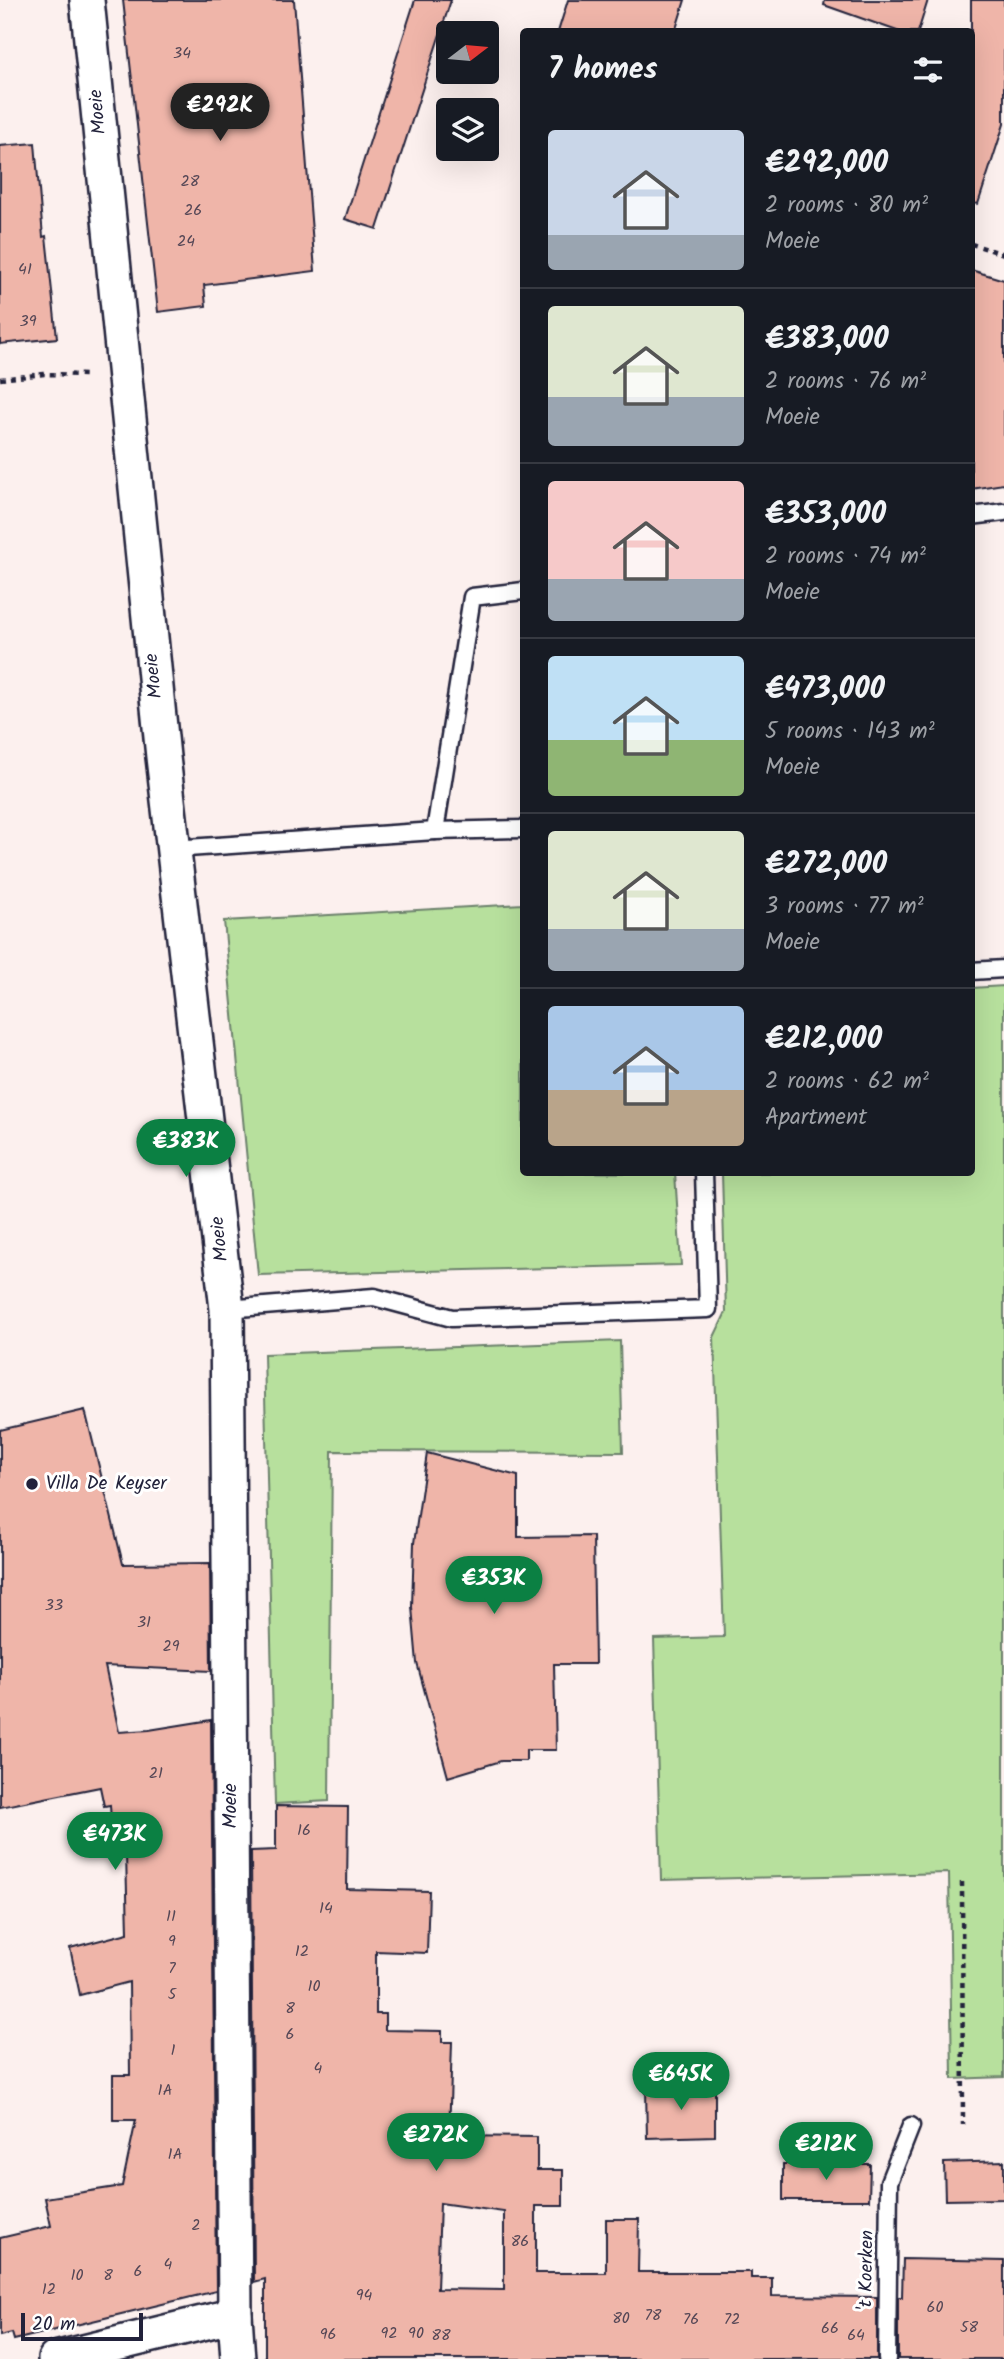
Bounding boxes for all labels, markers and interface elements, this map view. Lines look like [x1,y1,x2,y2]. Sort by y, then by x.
north arrow [436,21,499,84]
map controls [436,21,499,161]
house number: 34 [173,41,191,66]
text: 7 homes [548,46,658,94]
icon: filters [909,51,947,89]
pin: €292K [171,83,269,143]
street label: Moeie [81,88,115,136]
text: €292K [187,88,253,124]
button: layers [436,98,499,161]
text: €292,000 [765,140,888,188]
icon: home [604,158,688,242]
house number: 28 [181,169,200,194]
text: 2 rooms · 80 m² [765,188,928,224]
house number: 26 [184,198,202,223]
text: Moeie [765,224,820,260]
house number: 24 [177,229,195,254]
house number: 41 [18,257,32,282]
house number: 39 [20,309,37,334]
text: €383,000 [765,316,889,364]
icon: home [604,334,688,418]
text: 2 rooms · 76 m² [765,364,926,400]
text: Moeie [765,400,820,436]
text: €353,000 [765,491,886,539]
icon: home [604,509,688,593]
text: 2 rooms · 74 m² [765,539,926,575]
text: Moeie [765,575,820,611]
street label: Moeie [137,652,171,700]
text: €473,000 [765,666,885,714]
icon: home [604,684,688,768]
text: 5 rooms · 143 m² [765,714,935,750]
text: Moeie [765,750,820,786]
text: €272,000 [765,841,887,889]
icon: home [604,859,688,943]
text: 3 rooms · 77 m² [765,889,924,925]
text: Moeie [765,925,820,961]
text: €212,000 [765,1016,882,1064]
icon: home [604,1034,688,1118]
text: 2 rooms · 62 m² [765,1064,929,1100]
text: Apartment [765,1100,867,1136]
pin: €383K [137,1120,235,1179]
text: €383K [152,1124,220,1160]
street label: Moeie [203,1215,237,1263]
place label: Villa De Keyser [46,1469,168,1499]
marker: Villa De Keyser [24,1476,40,1492]
pin: €353K [445,1556,543,1616]
text: €353K [461,1561,527,1597]
house number: 33 [45,1593,63,1618]
house number: 31 [137,1610,151,1635]
house number: 29 [162,1634,180,1659]
house number: 21 [149,1761,163,1786]
street label: Moeie [216,1783,246,1829]
pin: €473K [66,1812,164,1872]
text: €473K [83,1817,147,1853]
house number: 16 [297,1818,311,1843]
house number: 14 [319,1896,333,1921]
house number: 11 [166,1904,176,1929]
house number: 9 [168,1929,176,1954]
house number: 12 [295,1939,309,1964]
house number: 7 [168,1956,176,1981]
house number: 10 [307,1974,321,1999]
house number: 5 [168,1982,178,2007]
house number: 8 [285,1996,295,2021]
house number: 6 [286,2022,294,2047]
house number: 1 [170,2038,176,2063]
pin: €645K [632,2052,730,2112]
house number: 4 [314,2056,323,2081]
text: €645K [648,2057,714,2093]
house number: 1A [158,2078,173,2103]
pin: €272K [387,2114,485,2173]
text: €272K [403,2118,469,2154]
pin: €212K [777,2122,875,2182]
text: €212K [795,2127,857,2163]
house number: 1A [168,2142,183,2167]
house number: 2 [191,2213,201,2238]
house number: 86 [511,2229,529,2254]
street label: 't Koerken [851,2230,883,2310]
house number: 4 [164,2252,173,2277]
house number: 6 [134,2259,142,2284]
house number: 10 [70,2263,84,2288]
house number: 8 [103,2263,113,2288]
house number: 12 [42,2277,56,2302]
house number: 94 [356,2283,372,2308]
house number: 60 [927,2295,943,2320]
house number: 78 [644,2303,662,2328]
house number: 80 [612,2306,630,2331]
house number: 76 [683,2307,699,2332]
house number: 72 [724,2307,740,2332]
scale bar [21,2310,144,2342]
text: 20 m [32,2310,75,2340]
house number: 58 [960,2315,978,2340]
house number: 66 [821,2316,839,2341]
house number: 92 [380,2321,398,2346]
house number: 90 [408,2321,424,2346]
house number: 96 [320,2322,336,2347]
house number: 88 [431,2323,451,2348]
house number: 64 [847,2323,865,2348]

